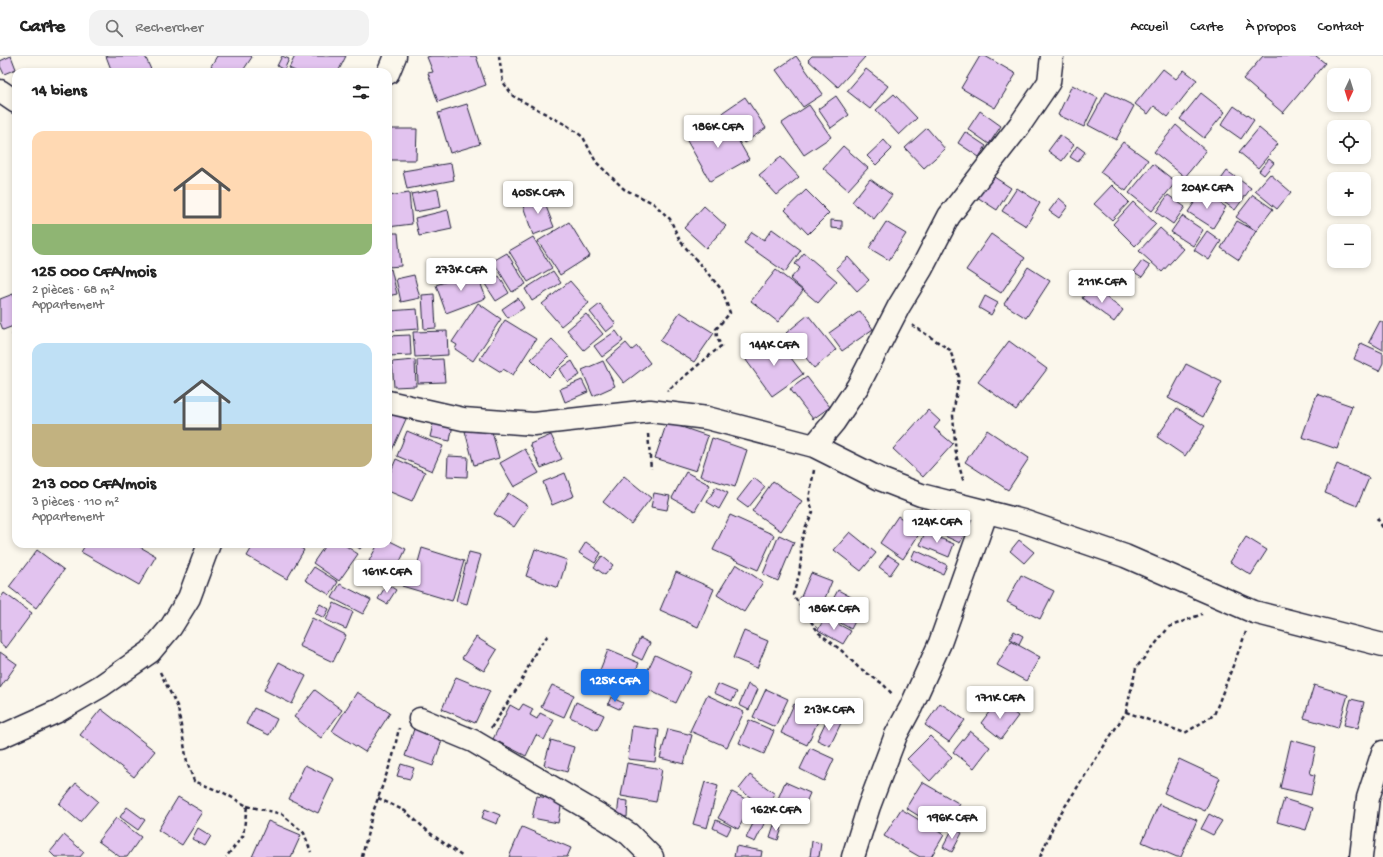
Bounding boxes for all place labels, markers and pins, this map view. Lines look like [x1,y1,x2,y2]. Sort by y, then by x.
pin: 186K CFA [677,115,759,149]
pin: 204K CFA [1166,176,1248,210]
pin: 405K CFA [497,181,579,215]
pin: 273K CFA [420,258,502,292]
pin: 211K CFA [1061,270,1143,304]
pin: 144K CFA [733,333,815,367]
pin: 124K CFA [896,510,978,544]
pin: 161K CFA [346,560,428,594]
pin: 186K CFA [793,597,875,631]
pin: 125K CFA [574,669,656,703]
pin: 171K CFA [959,686,1041,720]
pin: 213K CFA [788,698,870,732]
pin: 162K CFA [735,798,817,832]
pin: 196K CFA [911,806,993,840]

